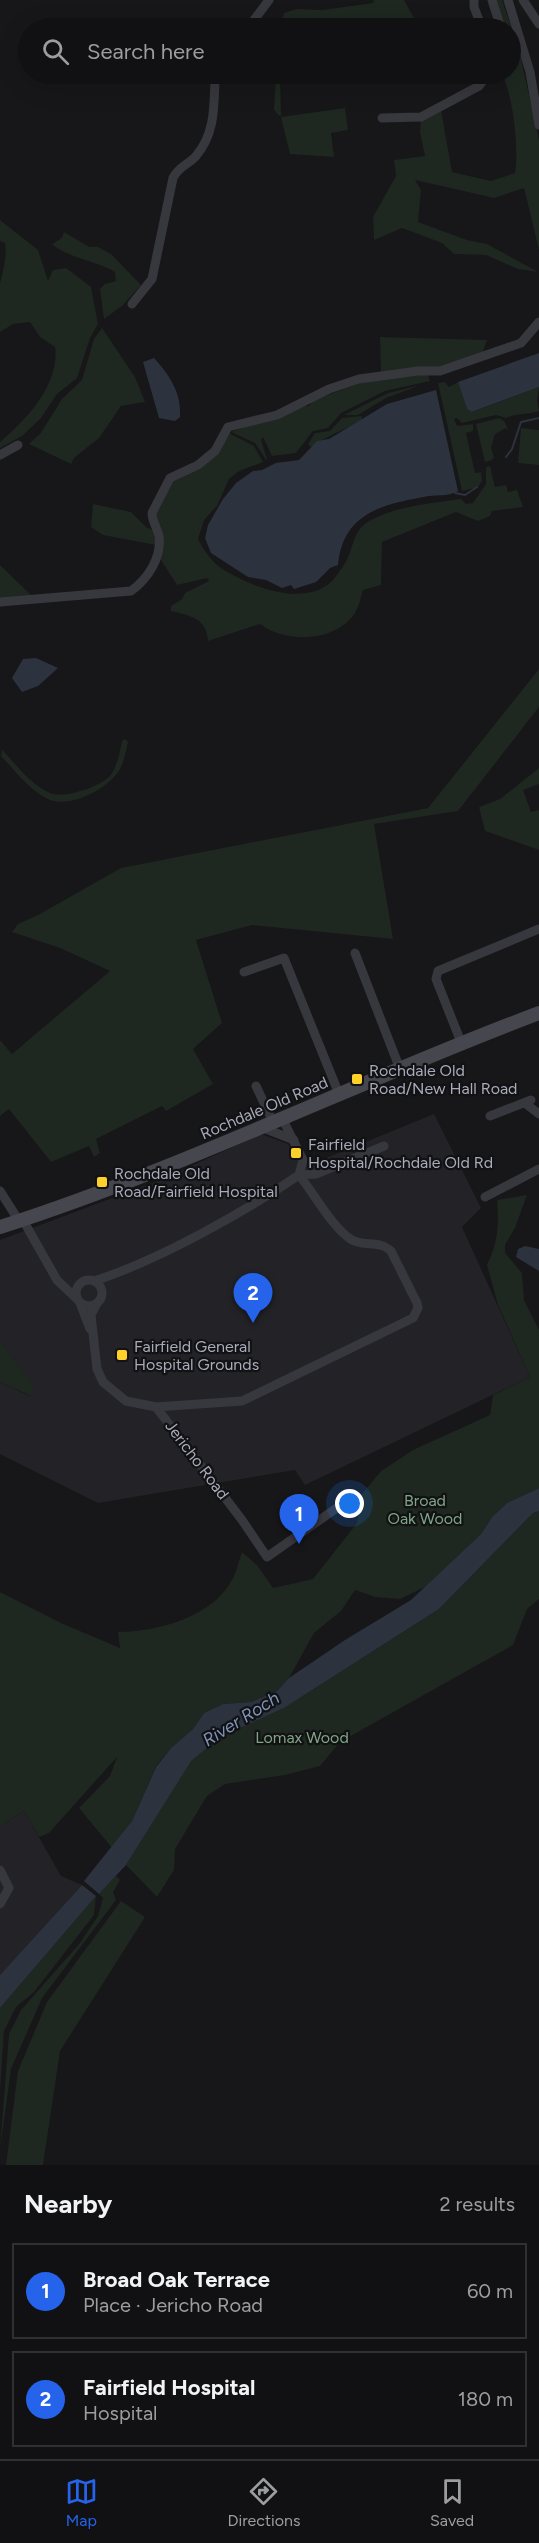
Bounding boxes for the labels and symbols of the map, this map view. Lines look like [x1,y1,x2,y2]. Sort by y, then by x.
place label: Rochdale Old Road/New Hall Road [369,1061,517,1098]
marker: Rochdale Old Road/New Hall Road [350,1072,364,1086]
street label: Rochdale Old Road [197,1073,331,1143]
place label: Fairfield Hospital/Rochdale Old Rd [308,1135,493,1172]
marker: Fairfield Hospital/Rochdale Old Rd [289,1146,303,1160]
place label: Rochdale Old Road/Fairfield Hospital [114,1164,278,1201]
marker: Rochdale Old Road/Fairfield Hospital [95,1175,109,1189]
pin: 2 [234,1274,272,1323]
place label: Fairfield General Hospital Grounds [134,1337,259,1374]
marker: Fairfield General Hospital Grounds [115,1348,129,1362]
street label: Jericho Road [161,1417,233,1503]
your location [335,1489,364,1518]
park label: Broad Oak Wood [388,1491,462,1528]
pin: 1 [280,1494,318,1544]
water label: River Roch [198,1687,284,1751]
park label: Lomax Wood [255,1728,349,1747]

